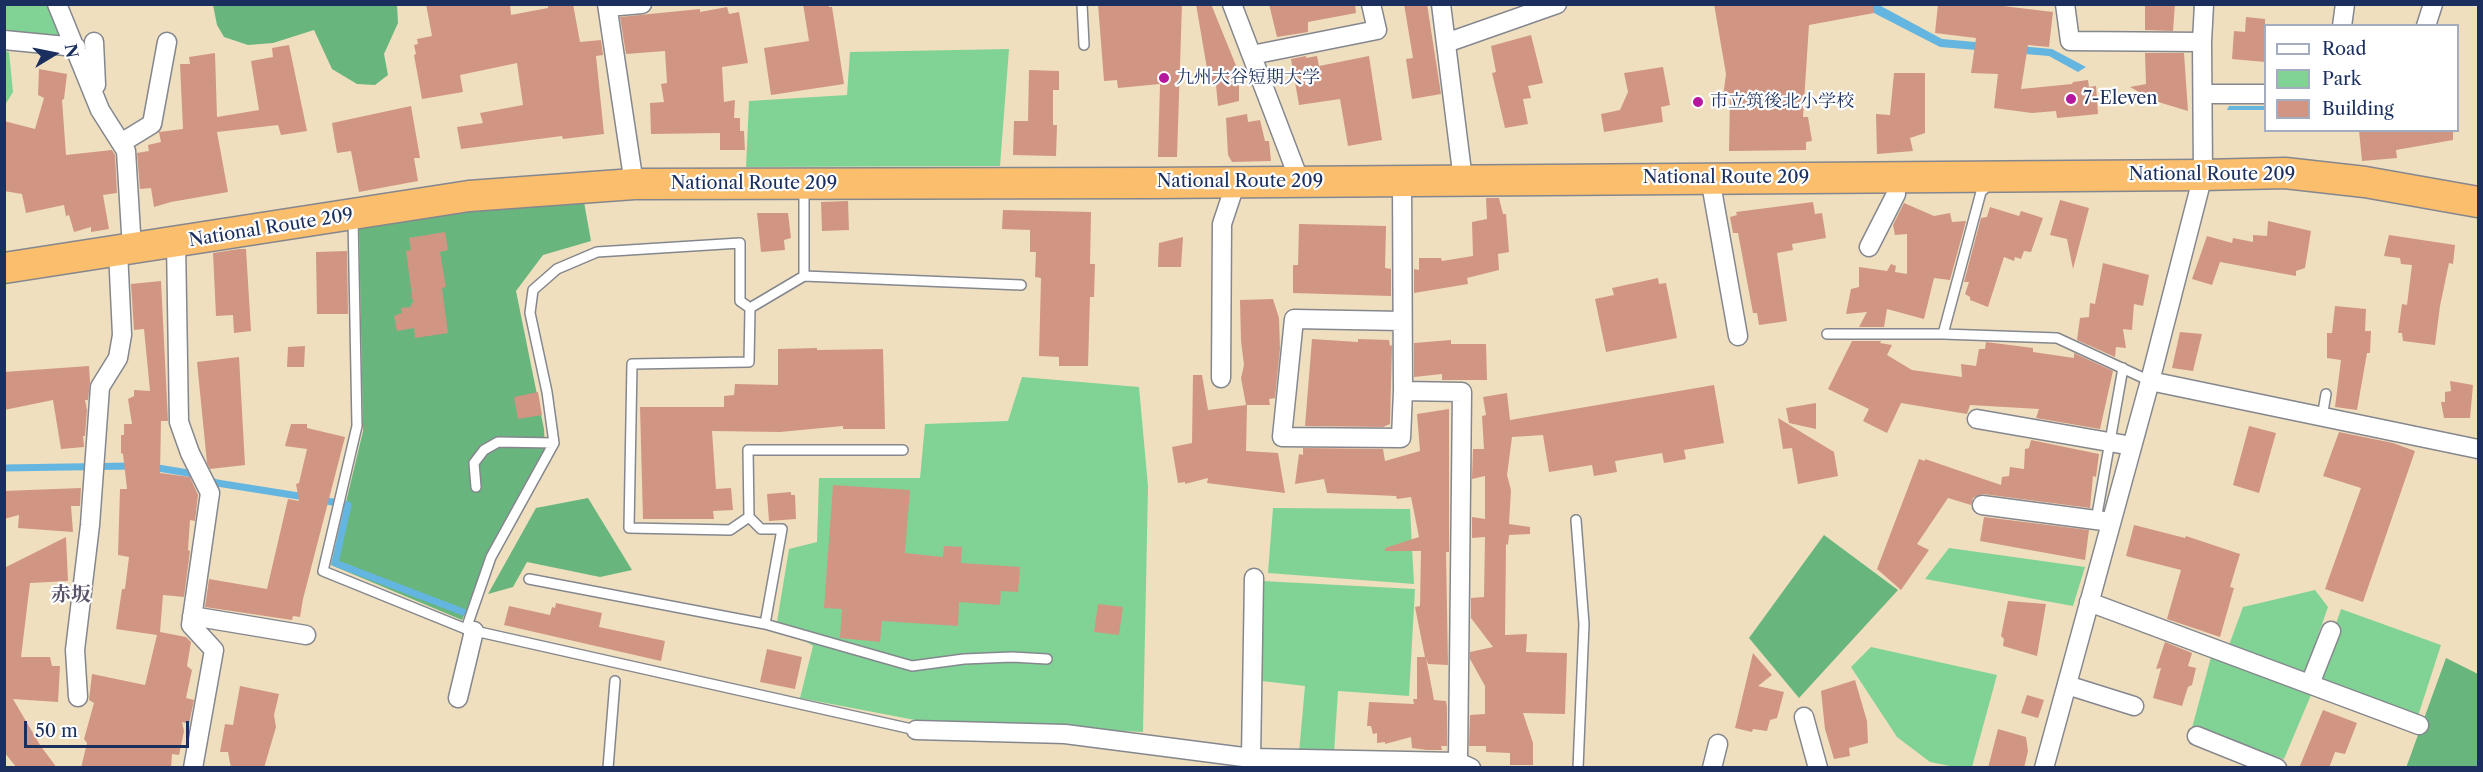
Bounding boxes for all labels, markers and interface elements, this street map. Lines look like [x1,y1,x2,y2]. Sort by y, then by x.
north arrow [24,24,84,84]
legend [2264,24,2459,132]
text: Road [2322,38,2367,60]
text: N [61,42,83,59]
place label: 九州大谷短期大学 [1176,67,1320,89]
text: Park [2322,68,2361,90]
marker: 九州大谷短期大学 [1157,71,1171,85]
place label: 7-Eleven [2083,88,2158,110]
place label: 市立筑後北小学校 [1710,91,1854,113]
marker: 7-Eleven [2064,92,2078,106]
marker: 市立筑後北小学校 [1691,95,1705,109]
text: Building [2322,98,2394,120]
street label: National Route 209 [2129,164,2295,186]
street label: National Route 209 [1643,167,1809,189]
street label: National Route 209 [1157,171,1323,193]
street label: National Route 209 [671,173,837,195]
street label: National Route 209 [187,204,355,252]
district label: 赤坂 [51,583,91,607]
scale bar [27,709,192,747]
text: 50 m [35,720,78,742]

